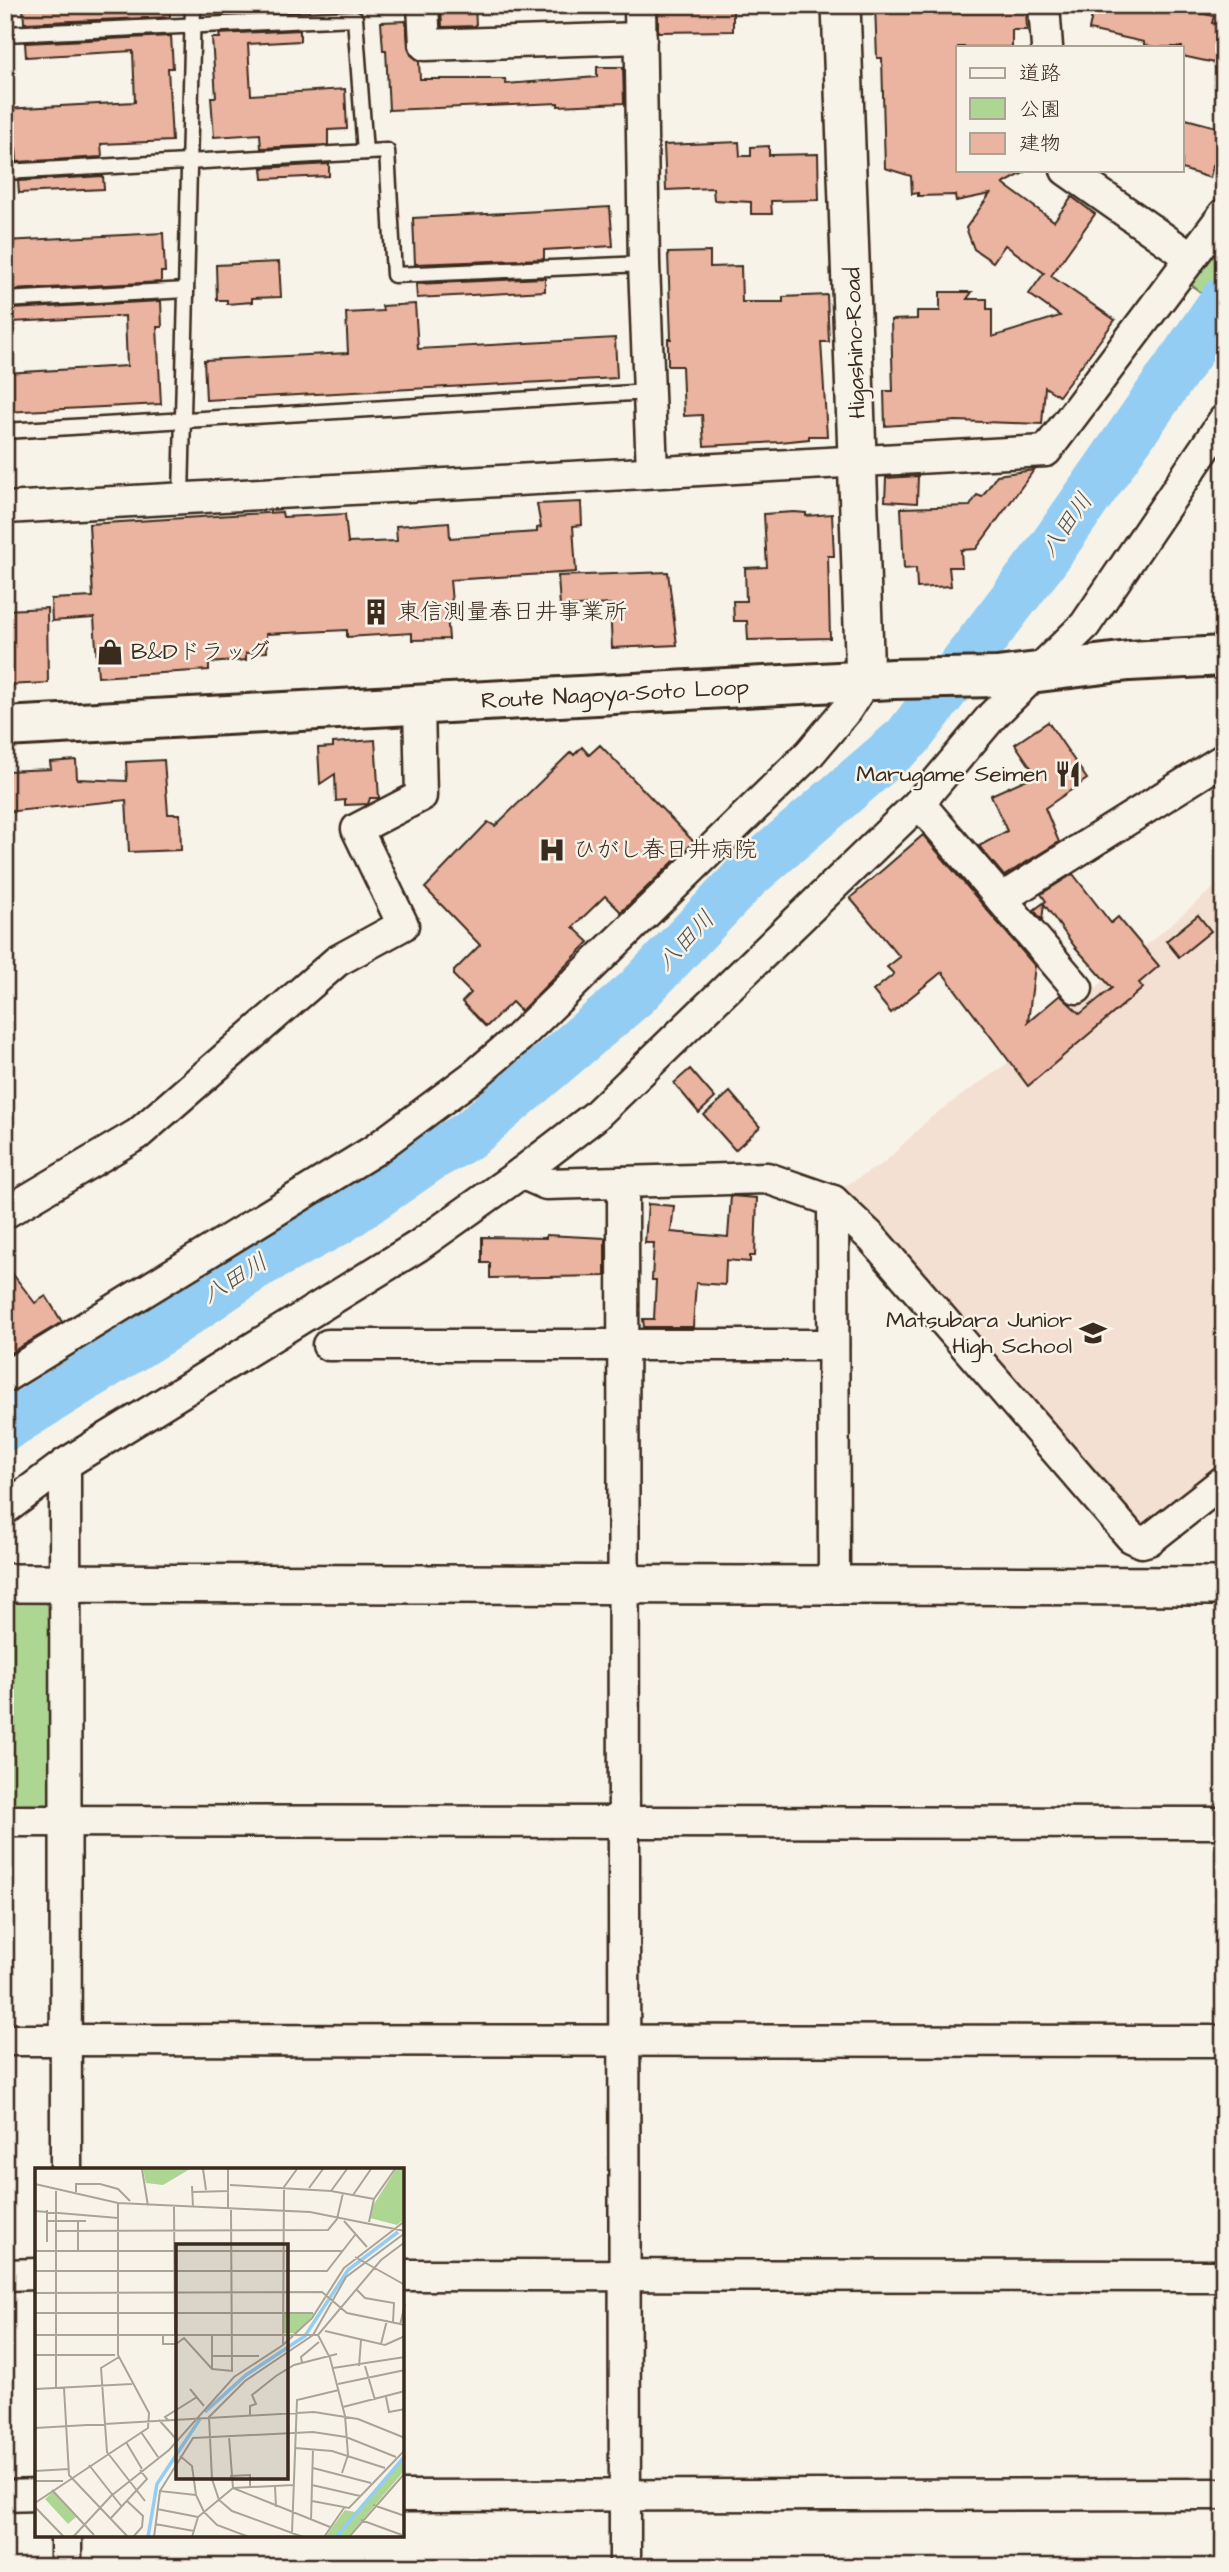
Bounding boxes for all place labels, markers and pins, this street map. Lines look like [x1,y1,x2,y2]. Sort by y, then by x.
place label: 東信測量春日井事業所 [397,596,627,628]
building icon: 東信測量春日井事業所 [361,597,391,627]
place label: B&Dドラッグ [131,636,270,668]
shop icon: B&Dドラッグ [95,637,125,667]
place label: Marugame Seimen [856,758,1047,791]
restaurant icon: Marugame Seimen [1053,759,1083,789]
place label: ひがし春日井病院 [573,834,757,866]
hospital icon: ひがし春日井病院 [537,835,567,865]
place label: Matsubara Junior High School [886,1304,1072,1363]
school or university icon: Matsubara Junior High School [1078,1318,1108,1348]

